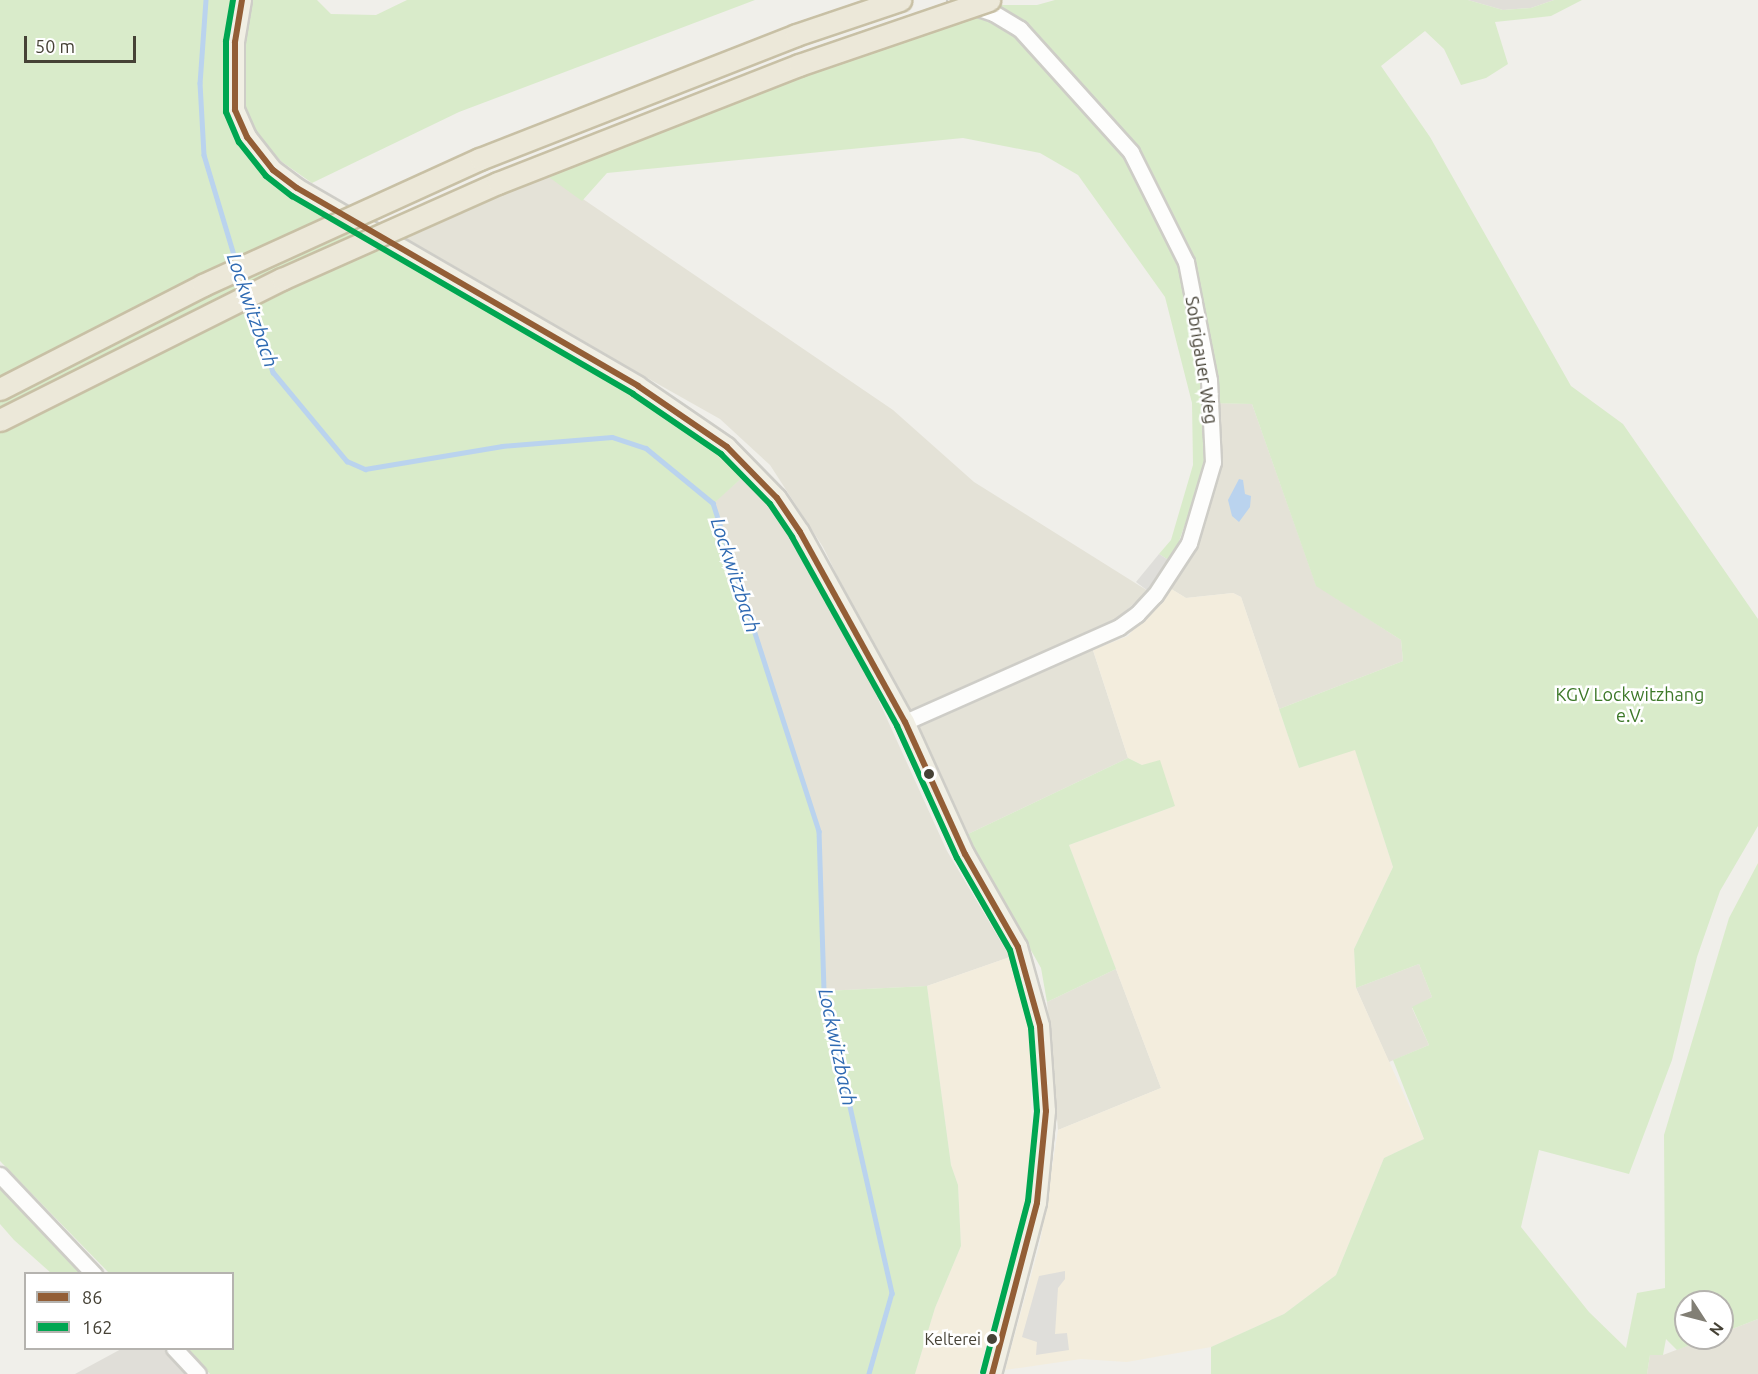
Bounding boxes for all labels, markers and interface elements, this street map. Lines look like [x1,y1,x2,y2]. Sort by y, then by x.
scale bar [27,24,140,62]
text: 50 m [35,36,75,56]
water label: Lockwitzbach [222,250,284,370]
street label: Sobrigauer Weg [1181,295,1223,425]
water label: Lockwitzbach [706,515,766,635]
park label: KGV Lockwitzhang e.V. [1556,684,1704,726]
unlabelled marker [923,768,935,780]
water label: Lockwitzbach [814,986,862,1108]
legend [24,1272,234,1350]
text: 86 [82,1287,102,1307]
north arrow [1674,1290,1734,1350]
text: 162 [82,1317,112,1337]
text: N [1706,1319,1728,1340]
place label: Kelterei [925,1329,981,1349]
marker: Kelterei [986,1333,998,1345]

